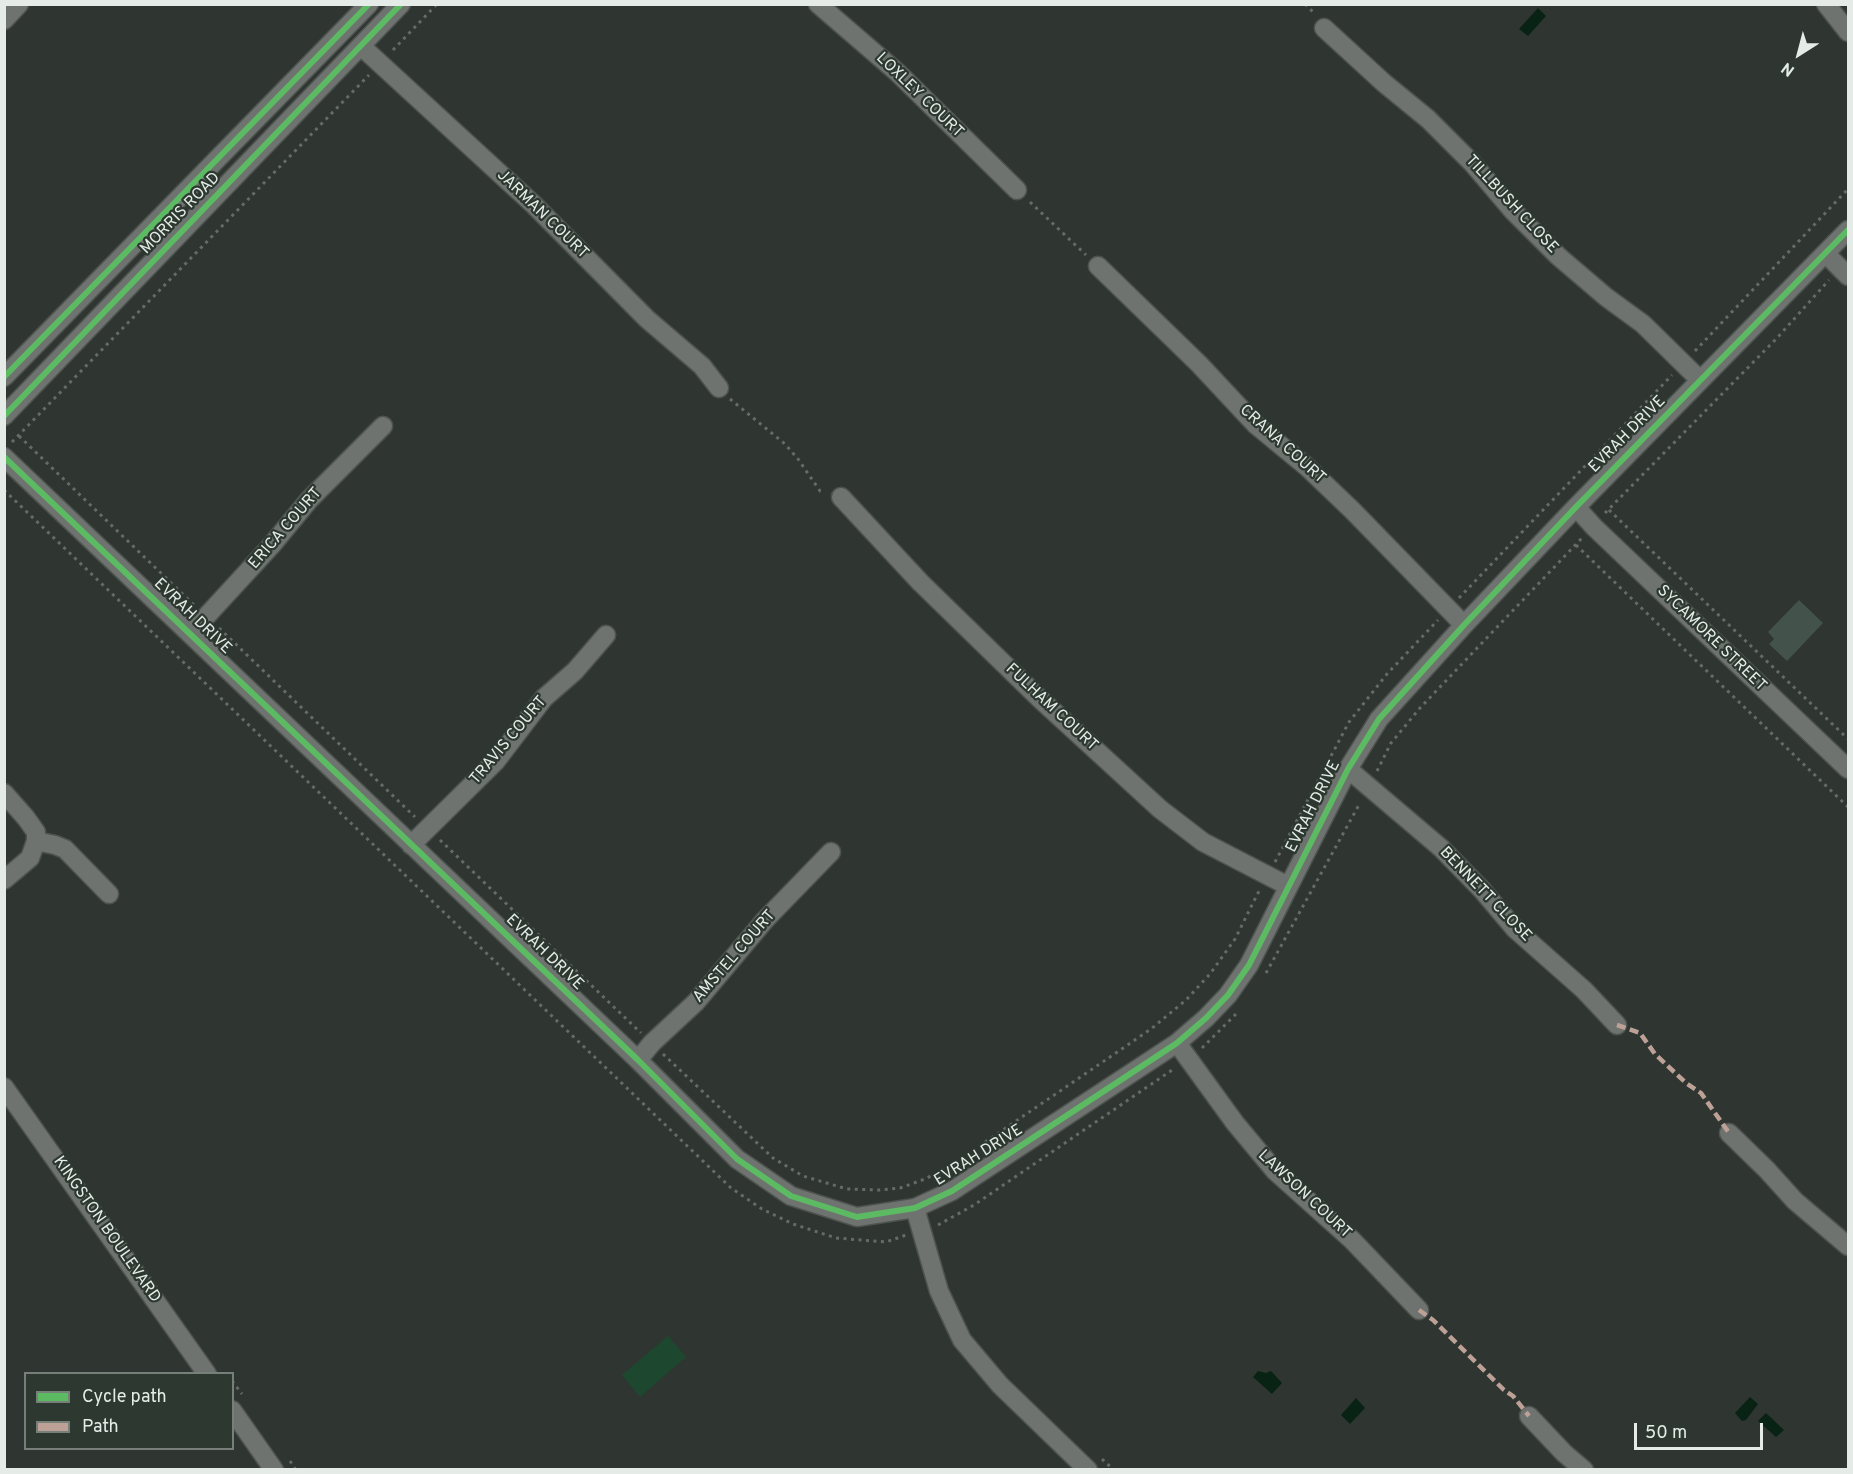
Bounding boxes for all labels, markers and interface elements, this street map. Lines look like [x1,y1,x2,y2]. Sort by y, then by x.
north arrow [1769,24,1829,84]
street label: LOXLEY COURT [871,49,967,143]
text: N [1778,57,1799,80]
street label: TILLBUSH CLOSE [1460,152,1562,258]
street label: JARMAN COURT [492,166,592,264]
street label: MORRIS ROAD [137,169,225,259]
street label: EVRAH DRIVE [1586,393,1670,477]
street label: CRANA COURT [1235,401,1329,489]
street label: ERICA COURT [245,484,327,574]
street label: EVRAH DRIVE [149,575,235,659]
street label: SYCAMORE STREET [1652,582,1770,696]
street label: FULHAM COURT [1001,660,1101,756]
street label: TRAVIS COURT [466,693,552,789]
street label: EVRAH DRIVE [1283,758,1345,856]
street label: BENNETT CLOSE [1435,844,1535,946]
street label: AMSTEL COURT [690,907,780,1007]
street label: EVRAH DRIVE [501,911,587,995]
street label: EVRAH DRIVE [931,1121,1027,1191]
street label: LAWSON COURT [1253,1147,1355,1243]
street label: KINGSTON BOULEVARD [48,1153,164,1307]
legend [24,1372,234,1450]
text: Cycle path [82,1386,167,1409]
scale bar [1637,1411,1766,1449]
text: Path [82,1416,119,1439]
text: 50 m [1645,1422,1687,1445]

